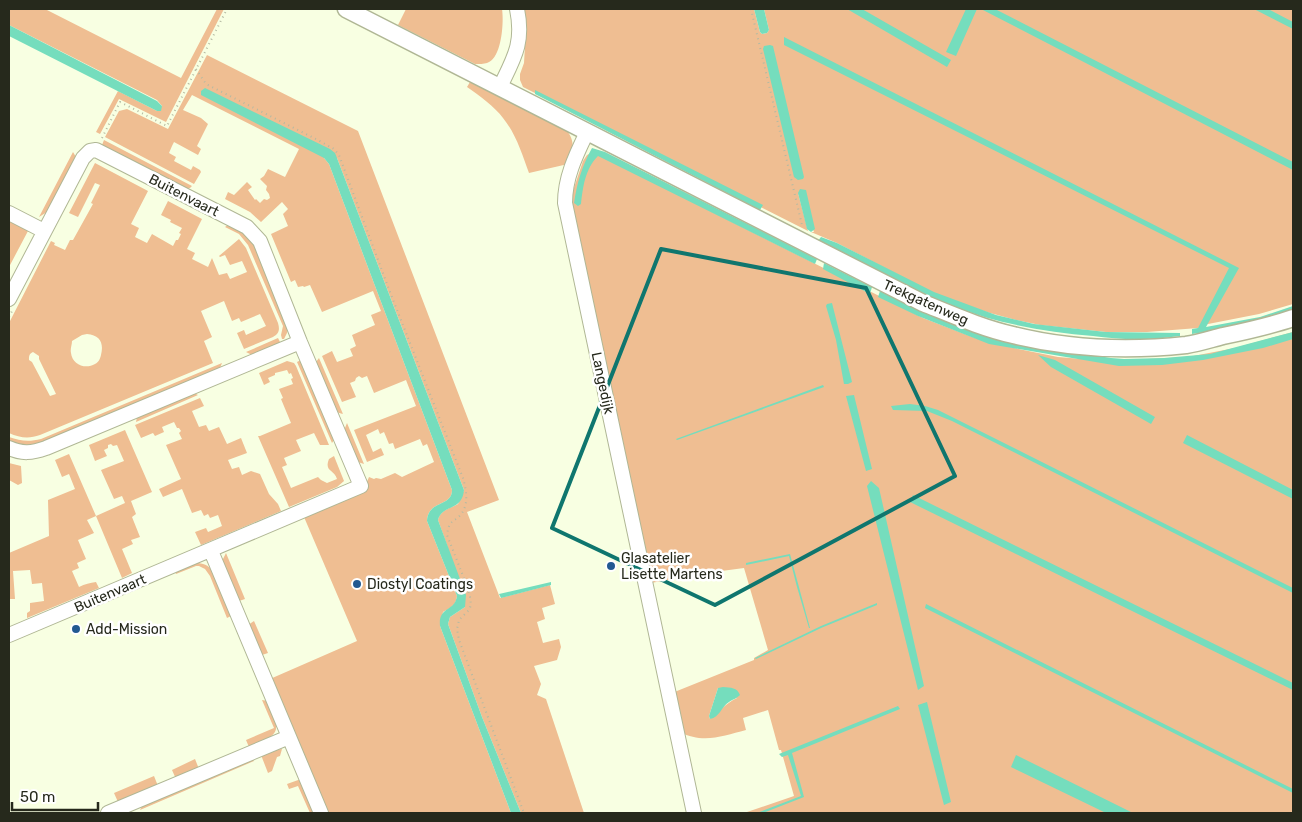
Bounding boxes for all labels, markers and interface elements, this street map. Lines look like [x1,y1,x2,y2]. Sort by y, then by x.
street label: Buitenvaart [146,171,222,221]
street label: Trekgatenweg [880,276,971,329]
street label: Langedijk [588,351,618,416]
place label: Glasatelier Lisette Martens [621,550,723,583]
marker: Glasatelier Lisette Martens [605,560,617,572]
street label: Buitenvaart [72,570,149,616]
place label: Diostyl Coatings [367,576,473,593]
marker: Diostyl Coatings [351,578,363,590]
place label: Add-Mission [86,621,167,638]
marker: Add-Mission [70,623,82,635]
scale bar [12,780,99,812]
text: 50 m [20,788,55,806]

